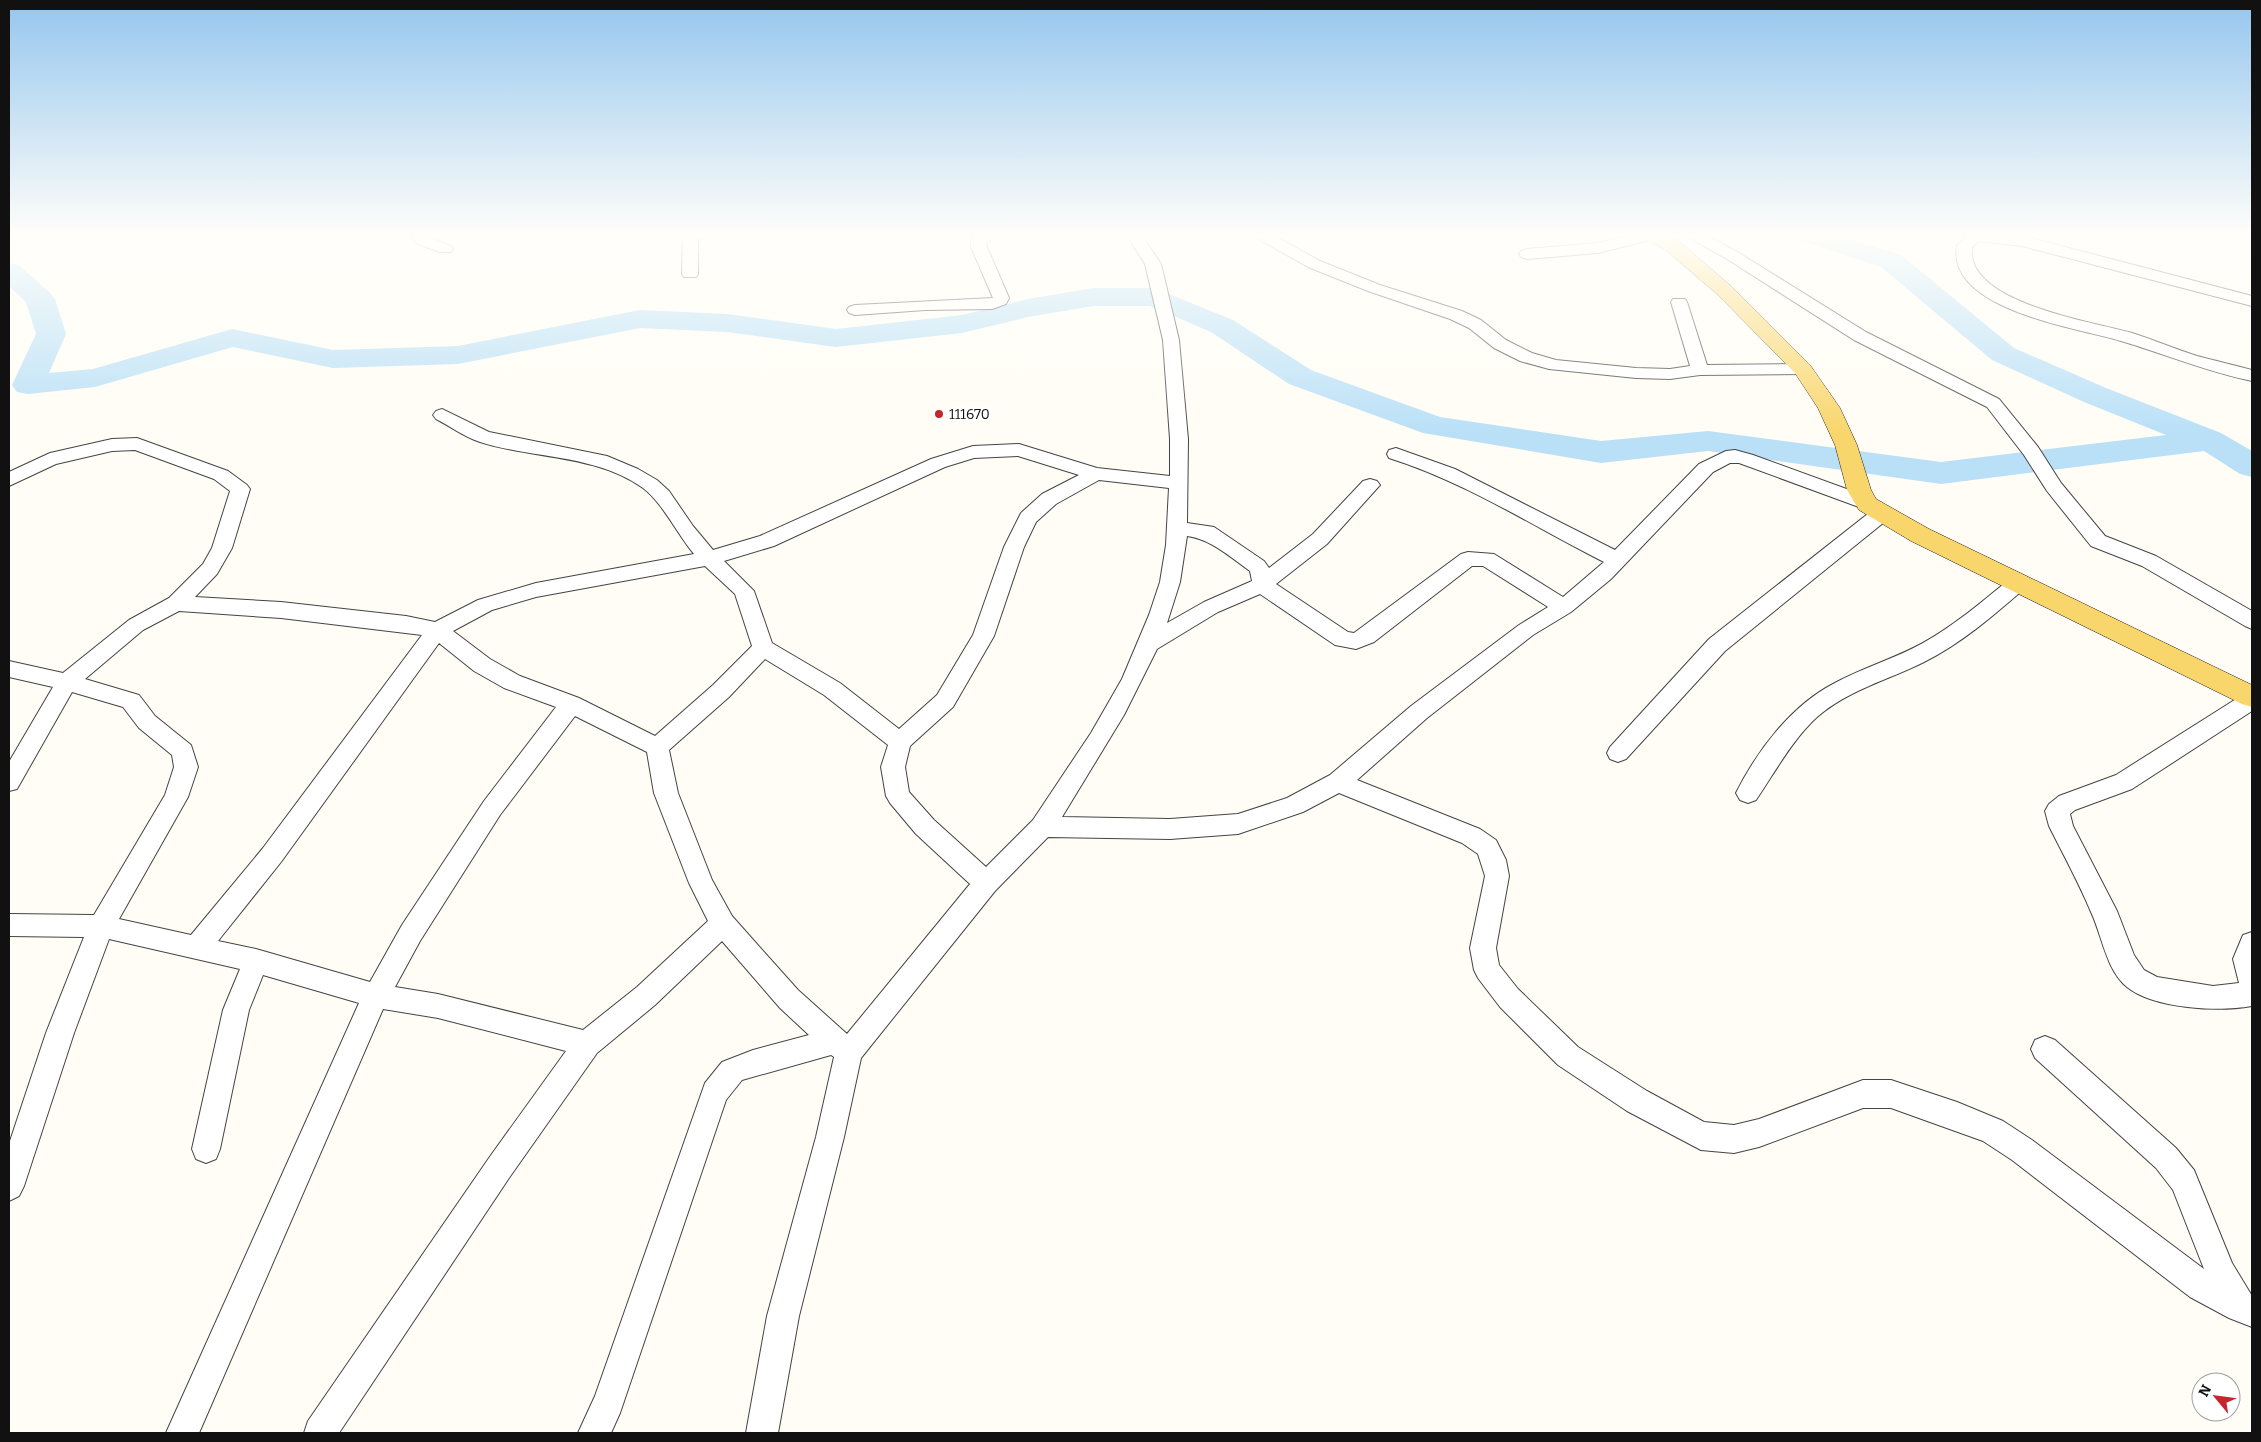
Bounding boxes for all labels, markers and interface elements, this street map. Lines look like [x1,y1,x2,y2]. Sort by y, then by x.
place label: 111670 [949,406,990,423]
marker: 111670 [933,408,945,420]
north arrow [2191,1372,2241,1422]
text: N [2195,1382,2215,1400]

